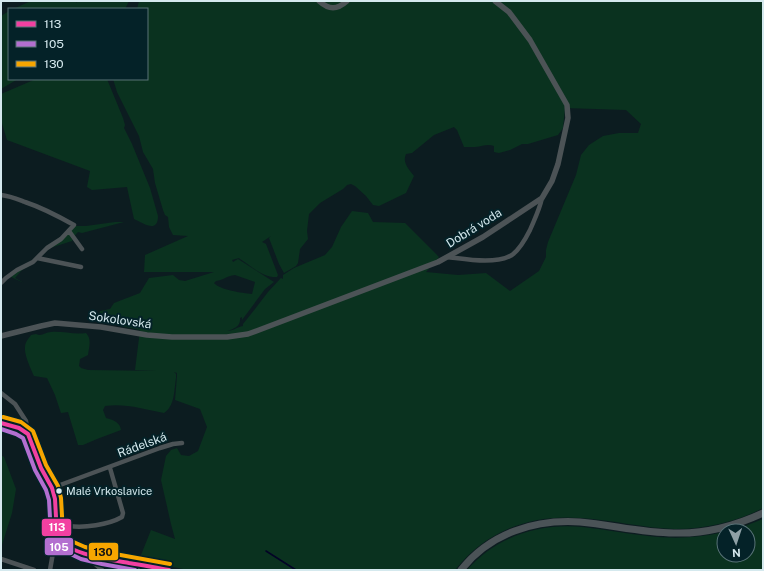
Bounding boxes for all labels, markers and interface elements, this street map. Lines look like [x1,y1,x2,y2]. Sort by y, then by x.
legend [8,8,148,80]
text: 113 [44,17,61,31]
text: 105 [44,37,64,51]
text: 130 [44,57,64,71]
street label: Dobrá voda [444,205,504,251]
street label: Sokolovská [88,309,152,331]
street label: Rádelská [115,430,169,460]
place label: Malé Vrkoslavice [66,485,152,497]
marker: Malé Vrkoslavice [54,486,64,496]
line badge: 113 [41,518,72,537]
text: 113 [49,521,65,533]
north arrow [716,523,756,563]
line badge: 105 [44,537,74,556]
text: 105 [49,541,69,553]
line badge: 130 [88,542,119,561]
text: 130 [93,546,113,558]
text: N [732,547,741,559]

